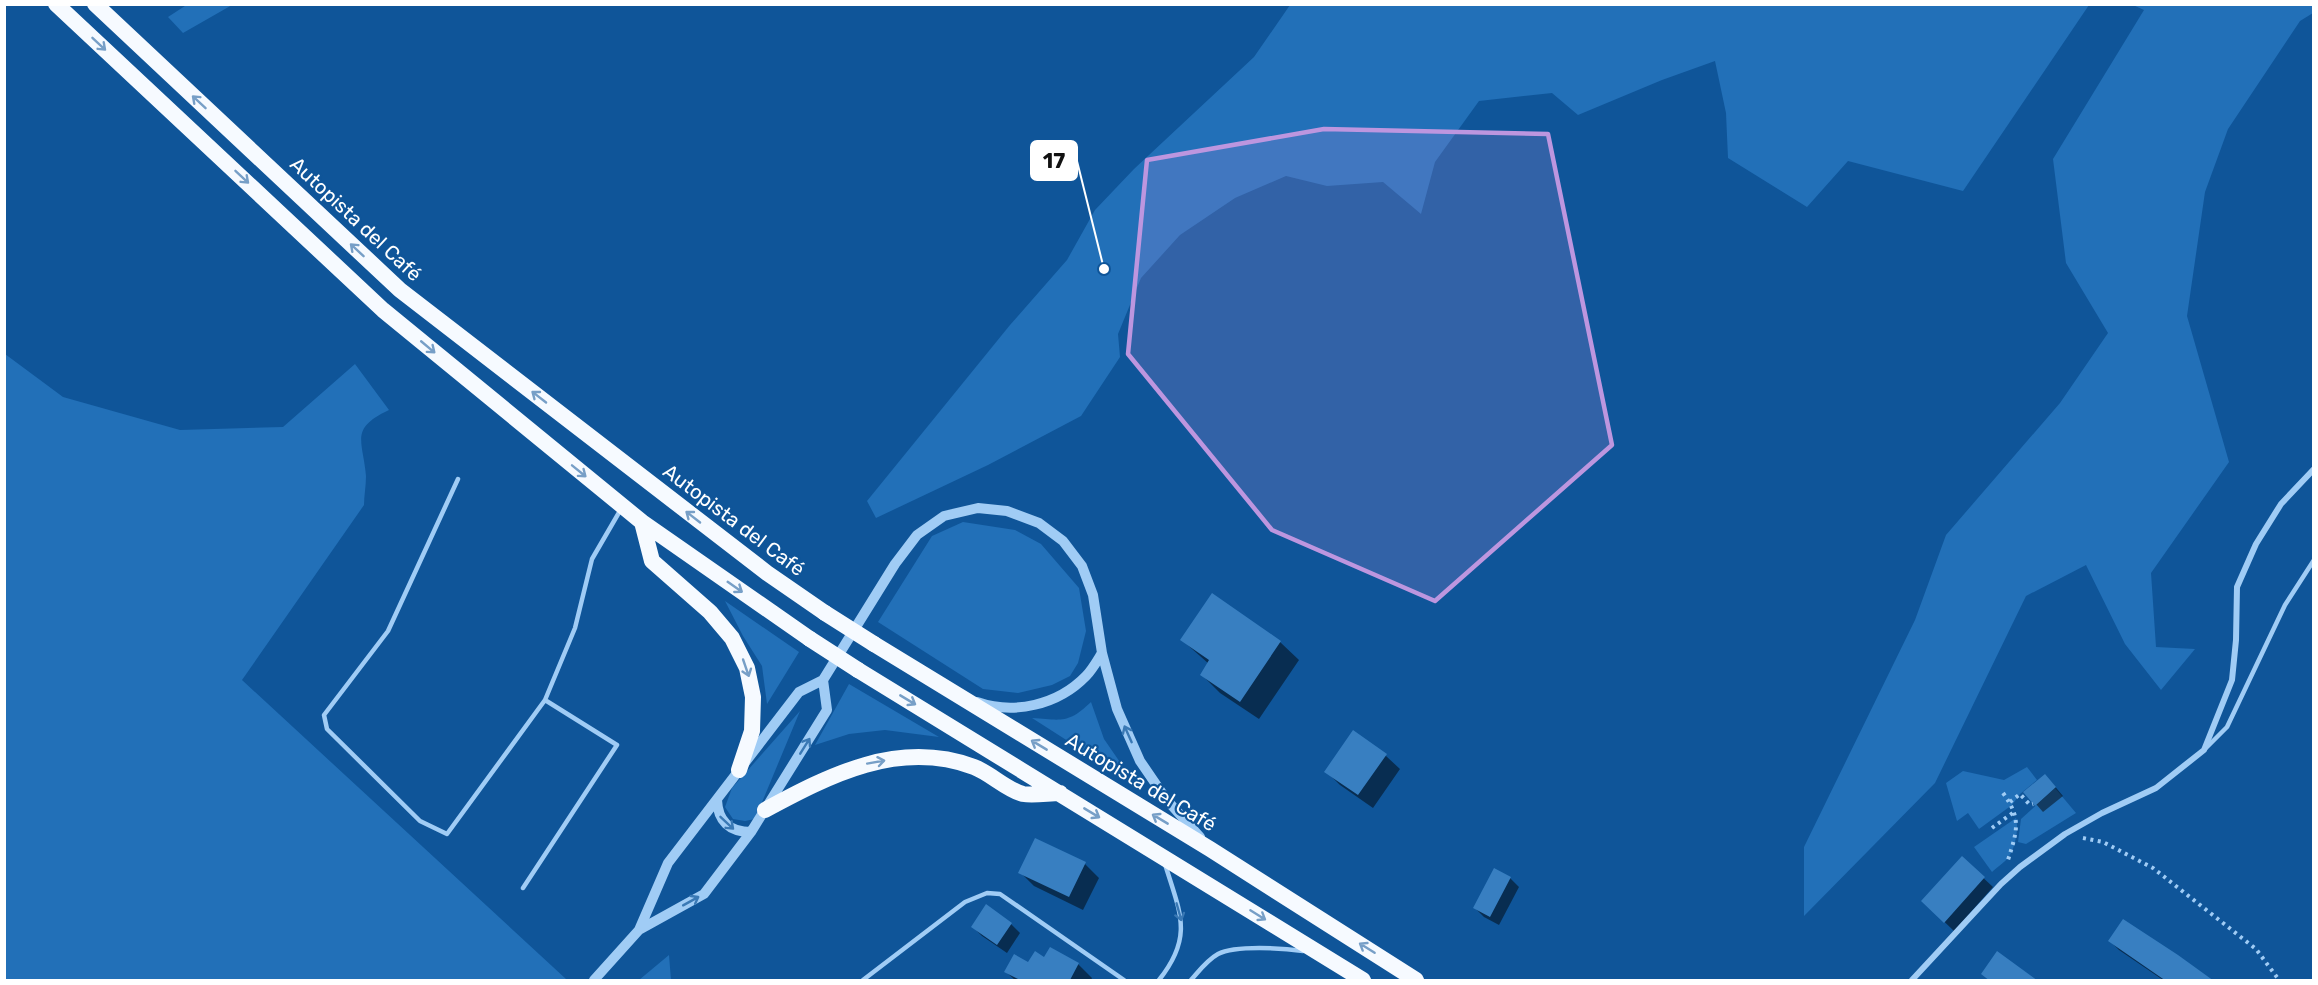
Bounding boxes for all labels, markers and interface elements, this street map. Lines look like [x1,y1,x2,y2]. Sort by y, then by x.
one-way arrow [91,37,106,51]
one-way arrow [192,96,207,110]
callout: 17 [1031,141,1077,180]
text: 17 [1043,148,1065,173]
street label: Autopista del Café [285,152,427,286]
one-way arrow [234,170,249,185]
one-way arrow [350,243,365,257]
one-way arrow [420,340,435,354]
one-way arrow [531,391,547,404]
street label: Autopista del Café [658,459,810,581]
one-way arrow [571,464,586,478]
one-way arrow [686,510,702,523]
one-way arrow [727,581,743,593]
one-way arrow [741,658,752,677]
one-way arrow [899,695,916,707]
one-way arrow [1122,725,1133,743]
street label: Autopista del Café [1061,728,1221,836]
one-way arrow [799,738,811,754]
one-way arrow [1031,738,1048,750]
one-way arrow [865,756,885,767]
one-way arrow [1083,807,1100,819]
one-way arrow [1152,812,1169,824]
one-way arrow [720,816,735,830]
one-way arrow [681,895,699,906]
one-way arrow [1174,902,1185,921]
one-way arrow [1249,909,1266,921]
one-way arrow [1359,942,1376,954]

